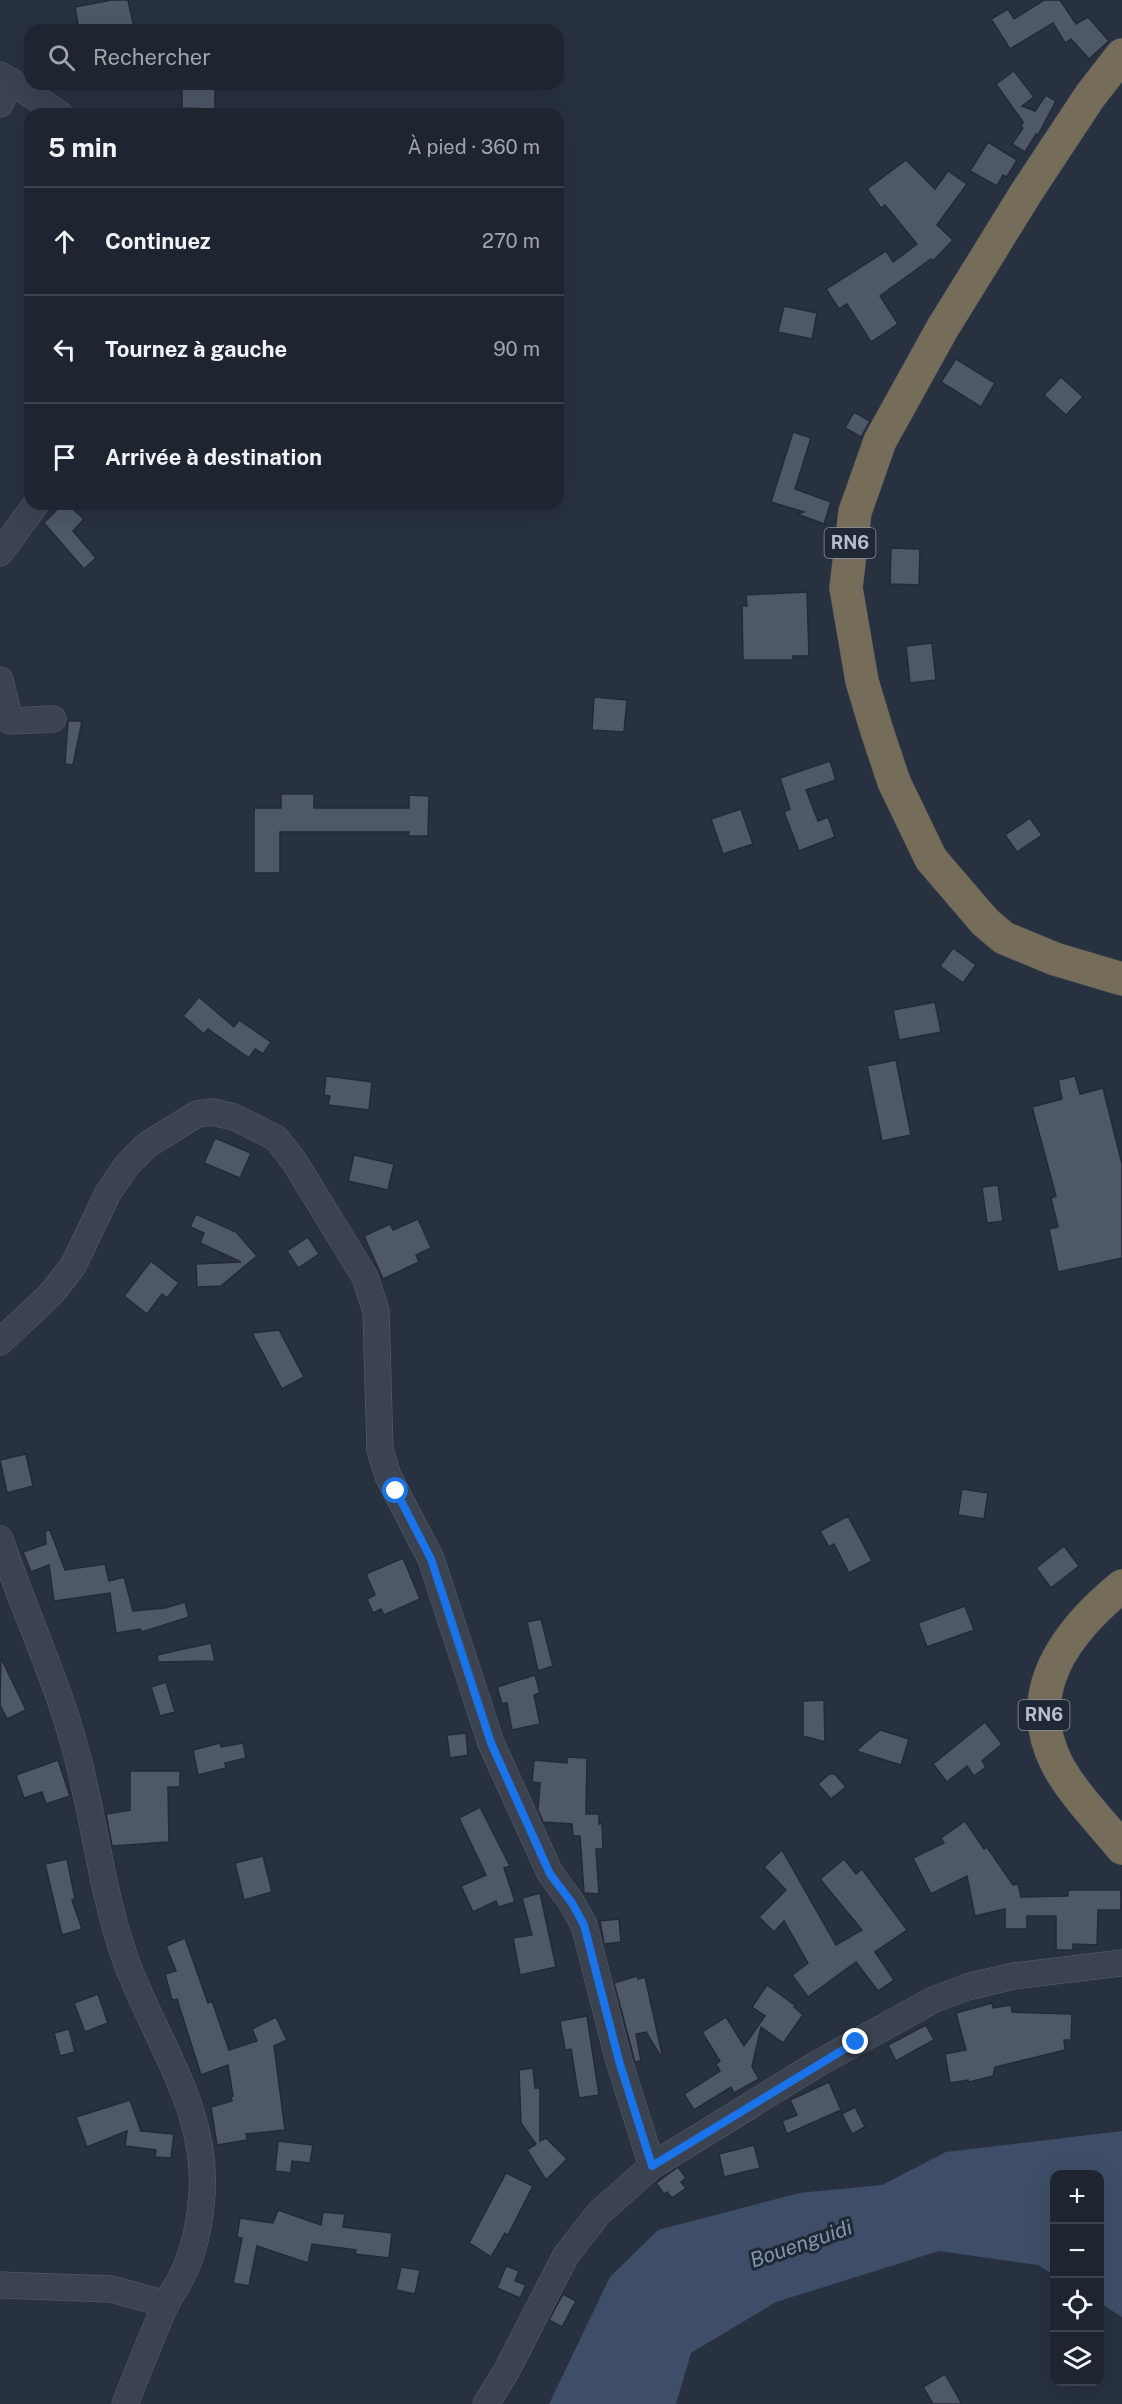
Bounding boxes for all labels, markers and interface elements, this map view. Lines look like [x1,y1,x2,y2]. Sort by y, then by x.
search box [24,24,564,90]
icon: search [45,41,78,74]
text: Rechercher [93,44,211,70]
text: 5 min [48,132,117,163]
text: À pied · 360 m [407,135,540,159]
icon: ahead [48,225,81,258]
text: Continuez [105,228,211,254]
text: 270 m [482,229,540,253]
icon: left [48,333,81,366]
text: Tournez à gauche [105,336,287,362]
text: 90 m [493,337,540,361]
icon: arrive [48,441,81,474]
text: Arrivée à destination [105,444,322,470]
road number: RN6 [824,528,876,558]
route start [382,1477,408,1503]
road number: RN6 [1018,1700,1070,1730]
route end [842,2028,868,2054]
map controls [1050,2170,1104,2386]
button: + [1050,2170,1104,2224]
water label: Bouenguidi [746,2214,855,2273]
button: − [1050,2224,1104,2278]
button: locate [1050,2278,1104,2332]
button: layers [1050,2332,1104,2386]

